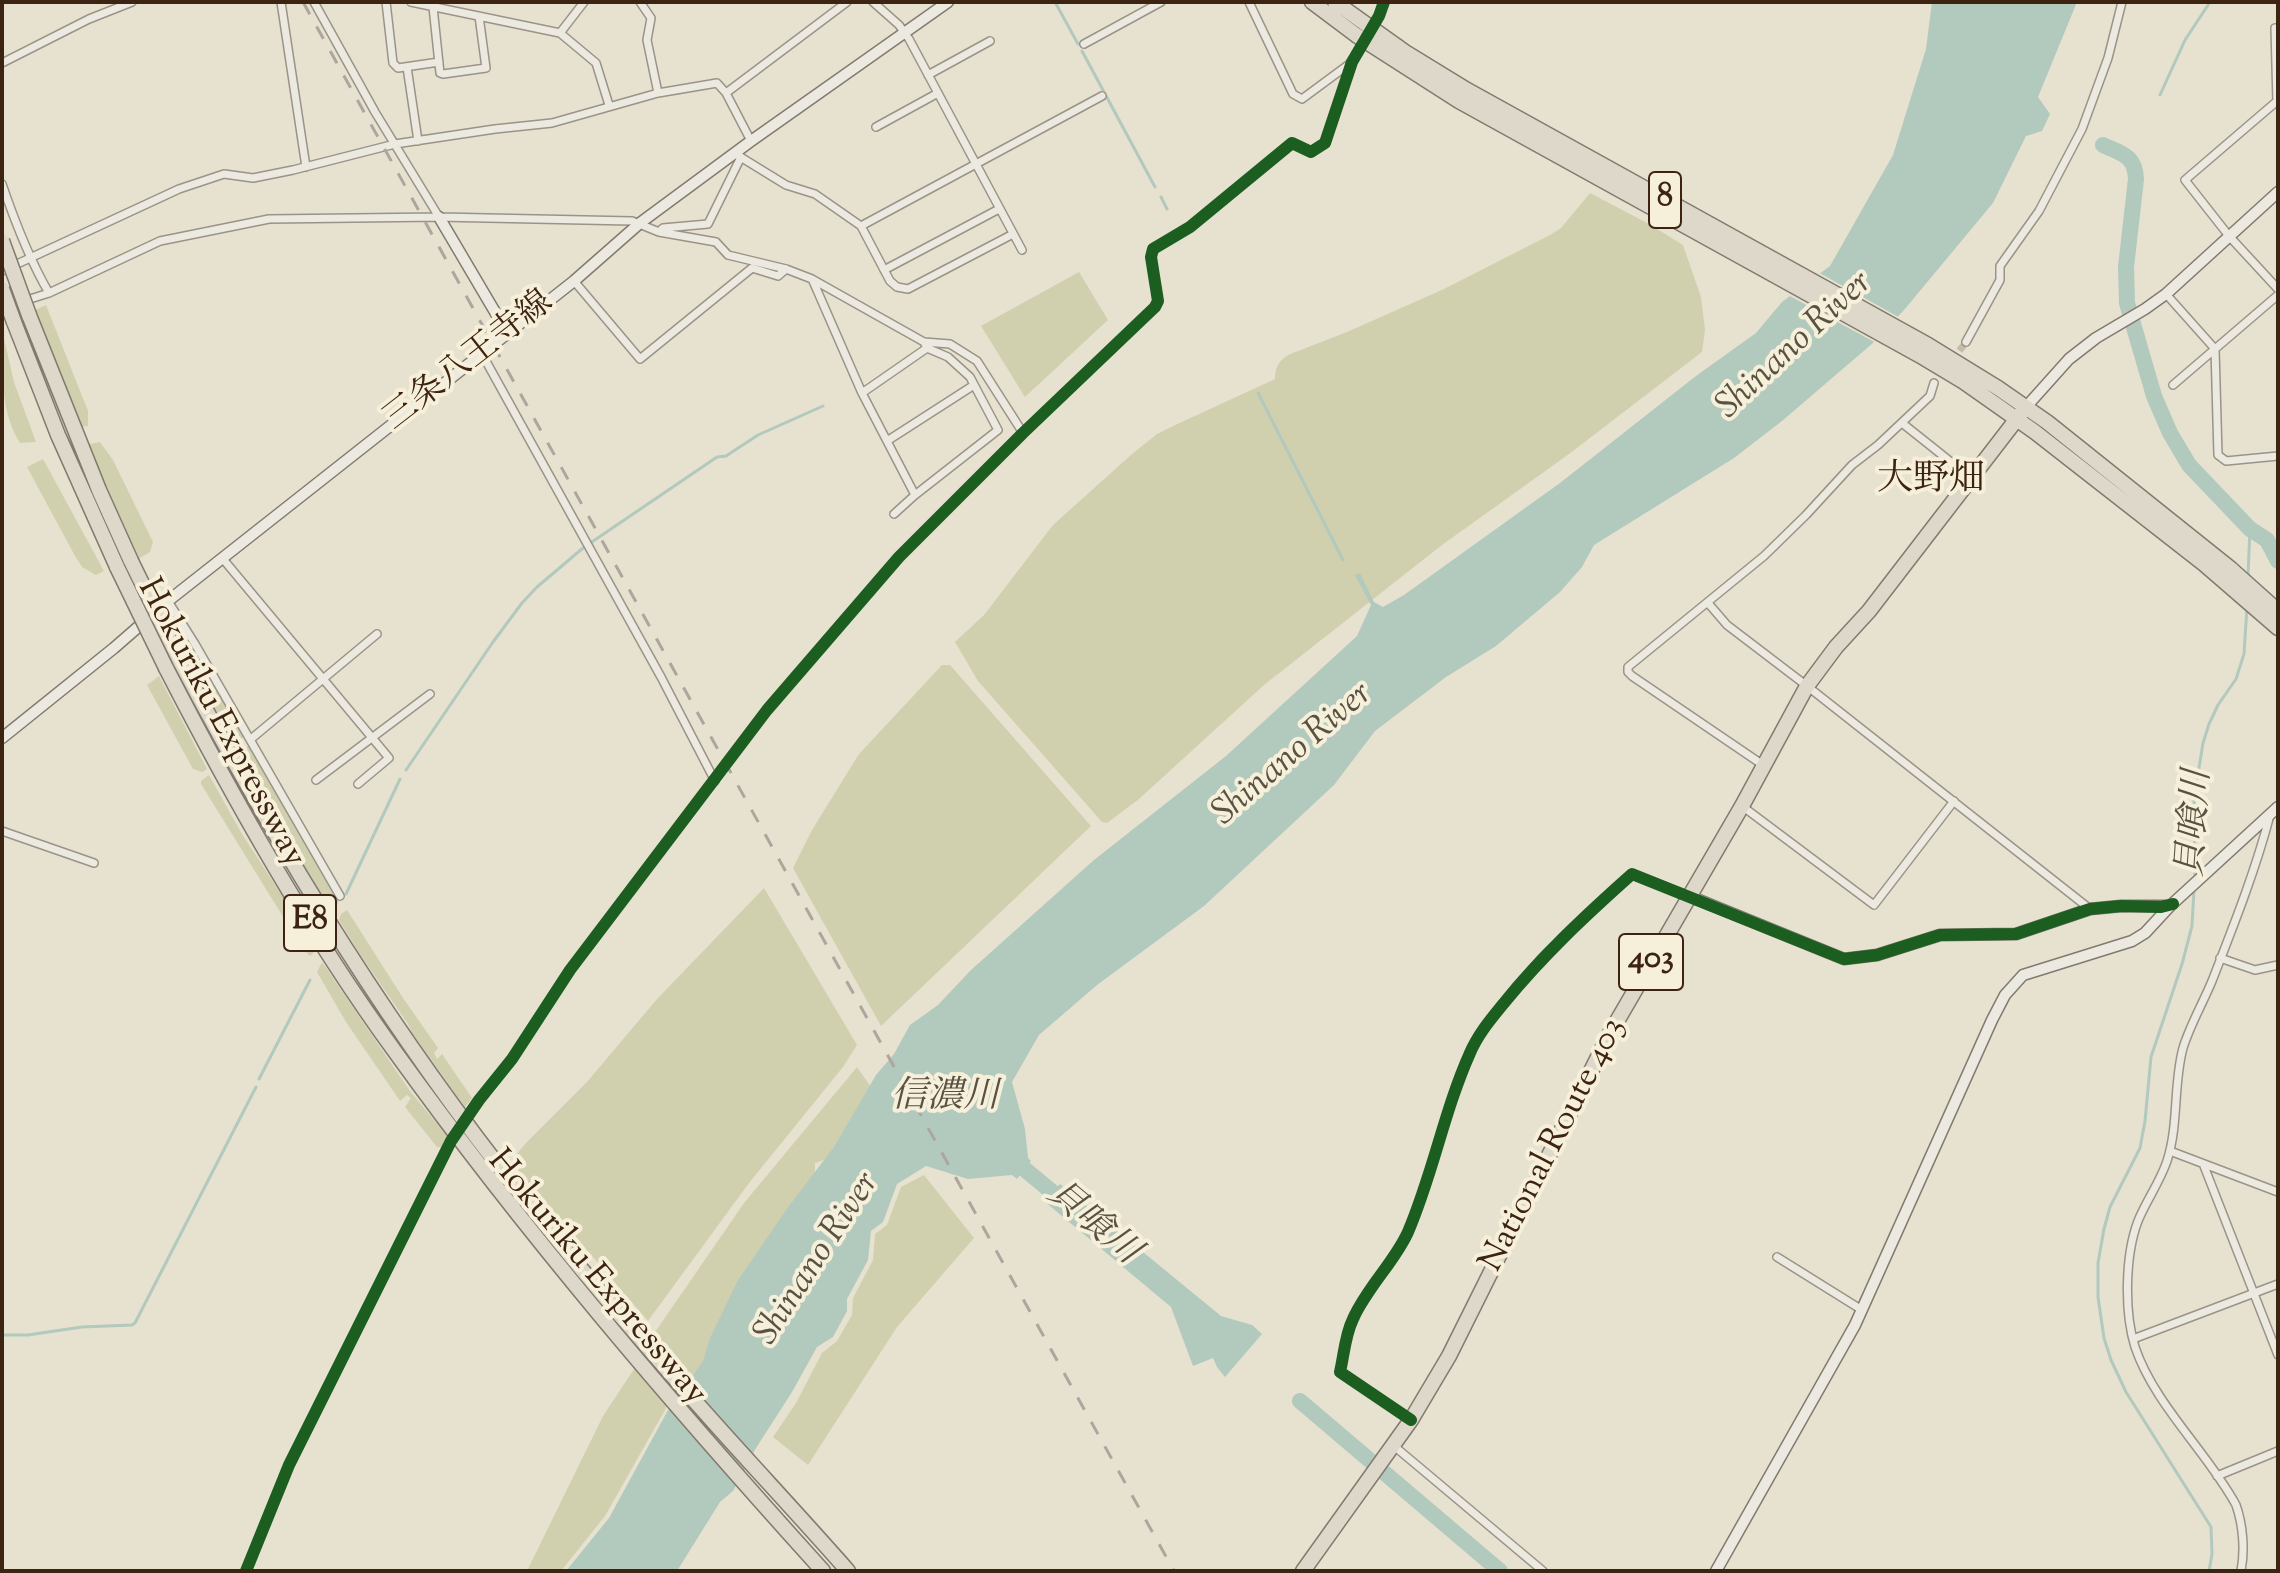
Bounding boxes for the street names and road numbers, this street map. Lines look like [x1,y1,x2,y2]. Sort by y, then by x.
road number: 8 [1649,172,1681,228]
street label: 三条八王寺線 [377,284,563,442]
street label: Hokuriku Expressway [126,573,312,875]
road number: E8 [284,895,336,951]
road number: 403 [1619,934,1683,990]
street label: National Route 403 [1473,1012,1637,1280]
street label: Hokuriku Expressway [476,1143,714,1415]

